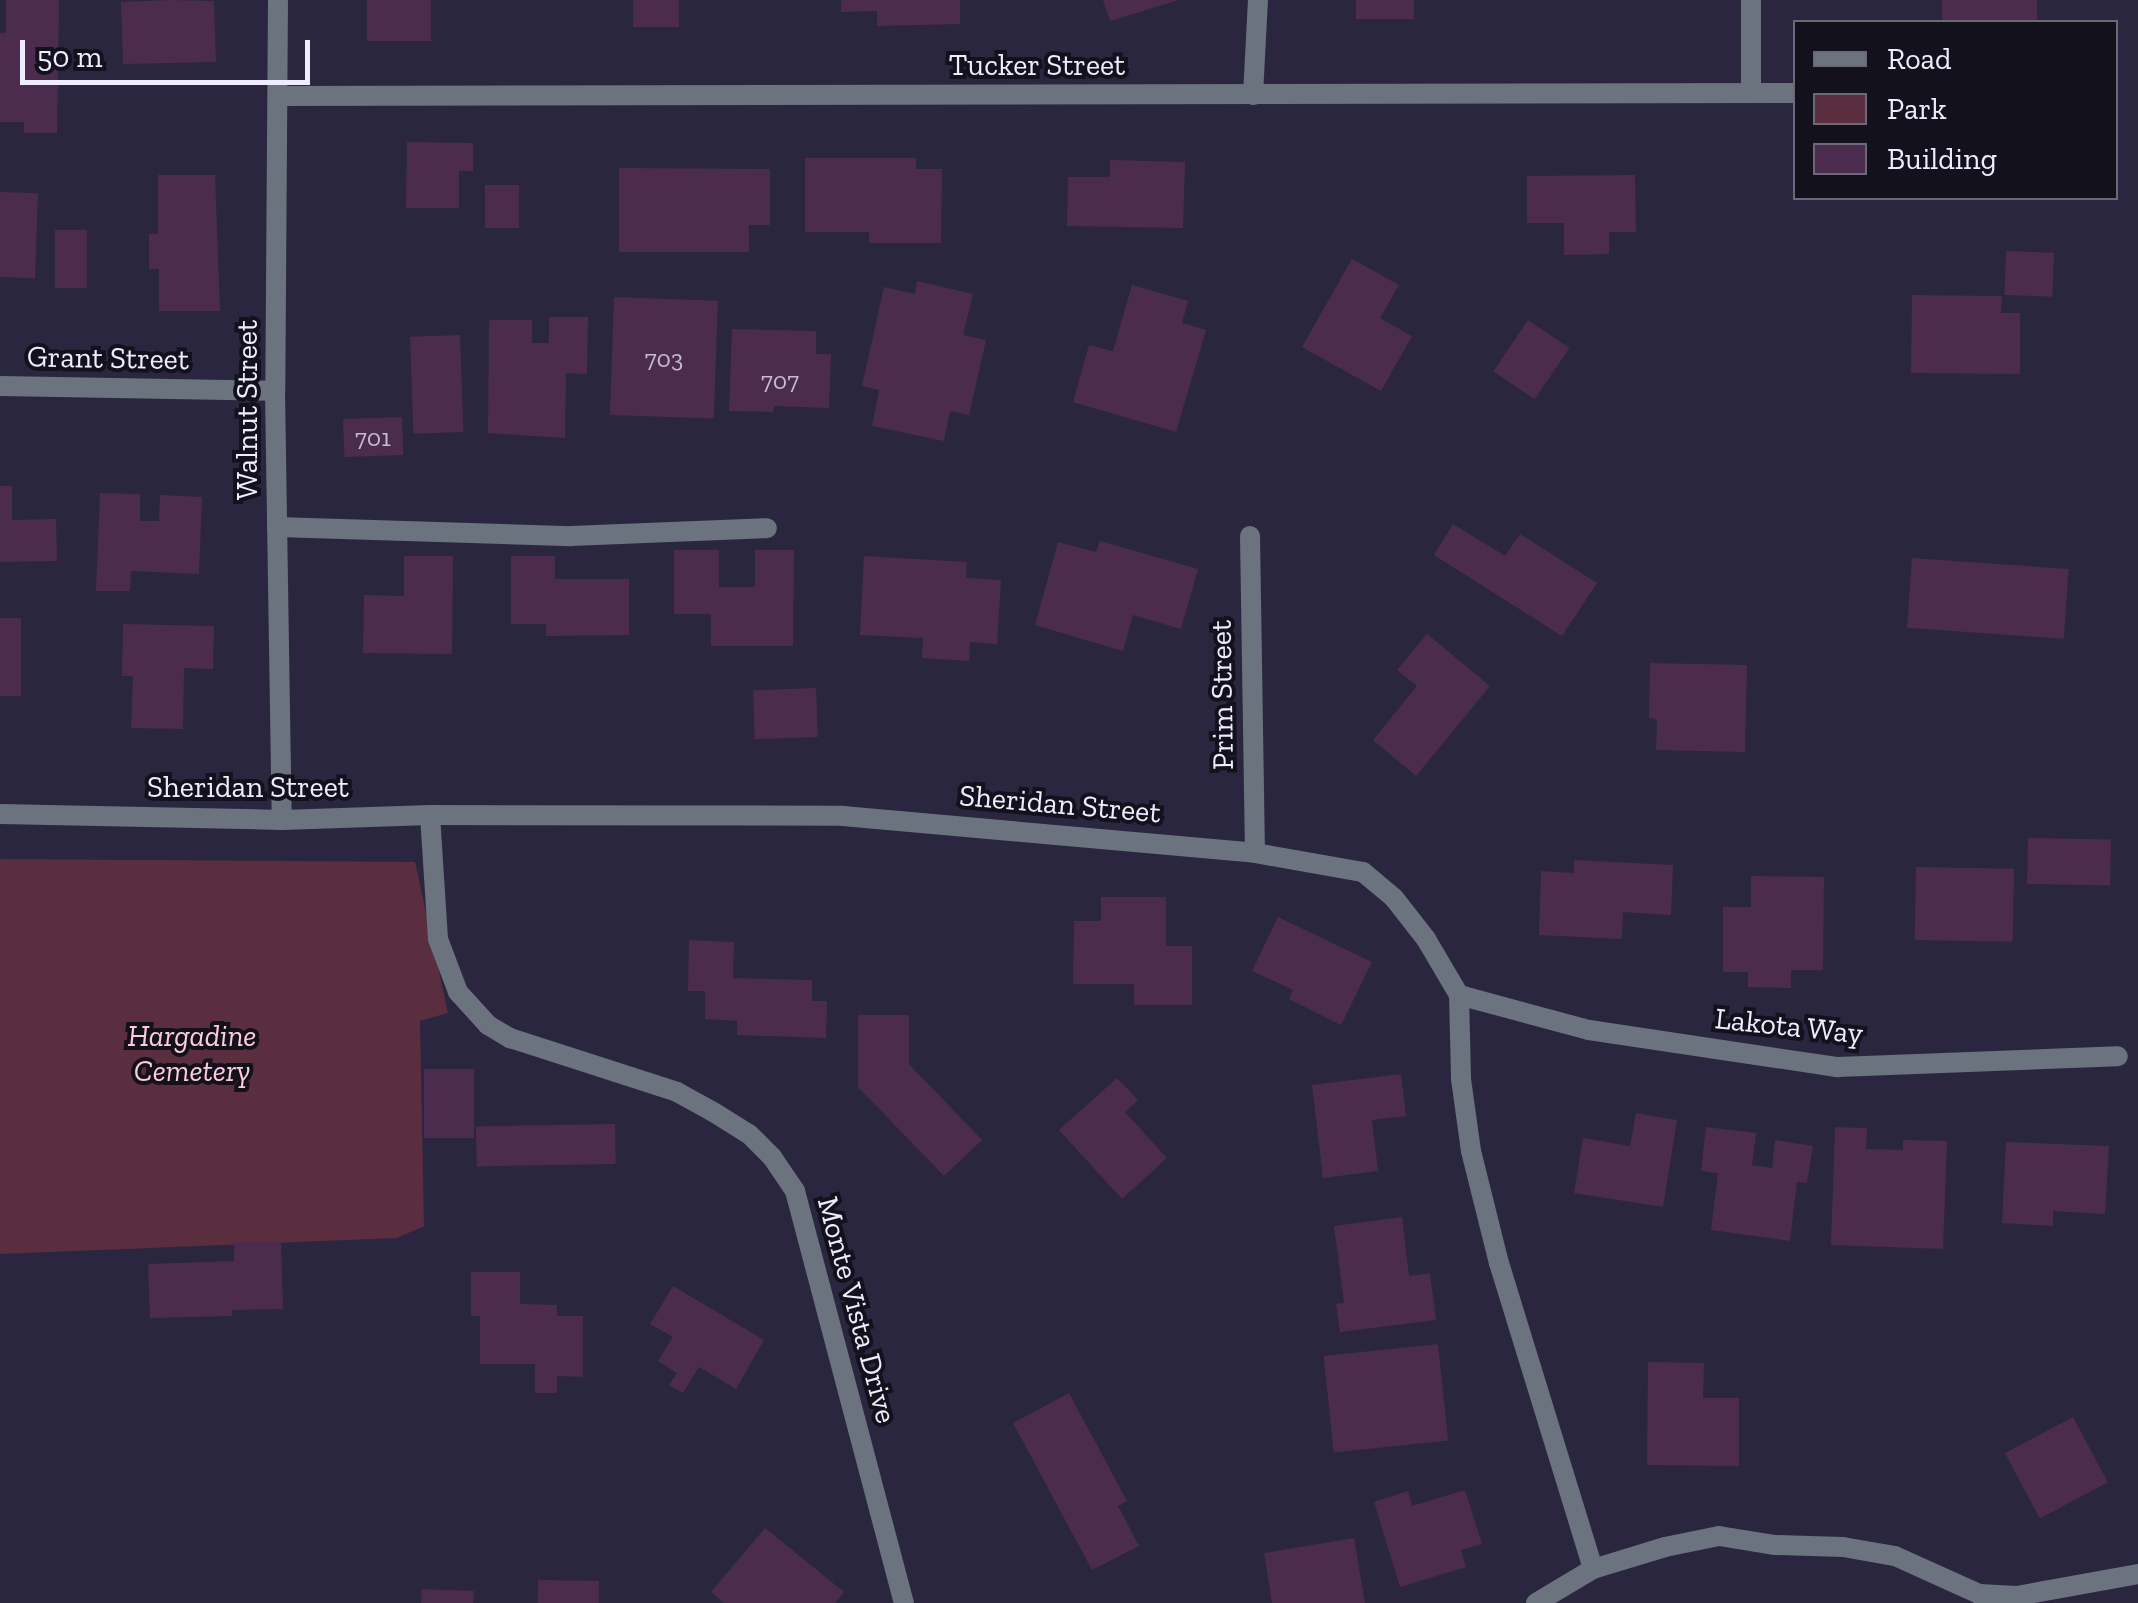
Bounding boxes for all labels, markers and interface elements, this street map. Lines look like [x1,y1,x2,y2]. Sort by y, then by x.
scale bar [25,20,315,82]
legend [1793,20,2118,200]
text: 50 m [37,39,102,75]
text: Road [1887,41,1952,77]
street label: Tucker Street [949,47,1125,83]
text: Park [1887,91,1947,127]
text: Building [1887,141,1997,177]
street label: Walnut Street [229,320,265,500]
street label: Grant Street [27,339,189,377]
house number: 703 [645,343,683,373]
house number: 707 [761,365,799,395]
house number: 701 [355,422,391,452]
street label: Prim Street [1203,620,1241,770]
street label: Sheridan Street [147,769,349,805]
street label: Sheridan Street [958,777,1162,831]
street label: Lakota Way [1713,1000,1865,1052]
park label: Hargadine Cemetery [128,1018,256,1088]
street label: Monte Vista Drive [809,1192,905,1428]

